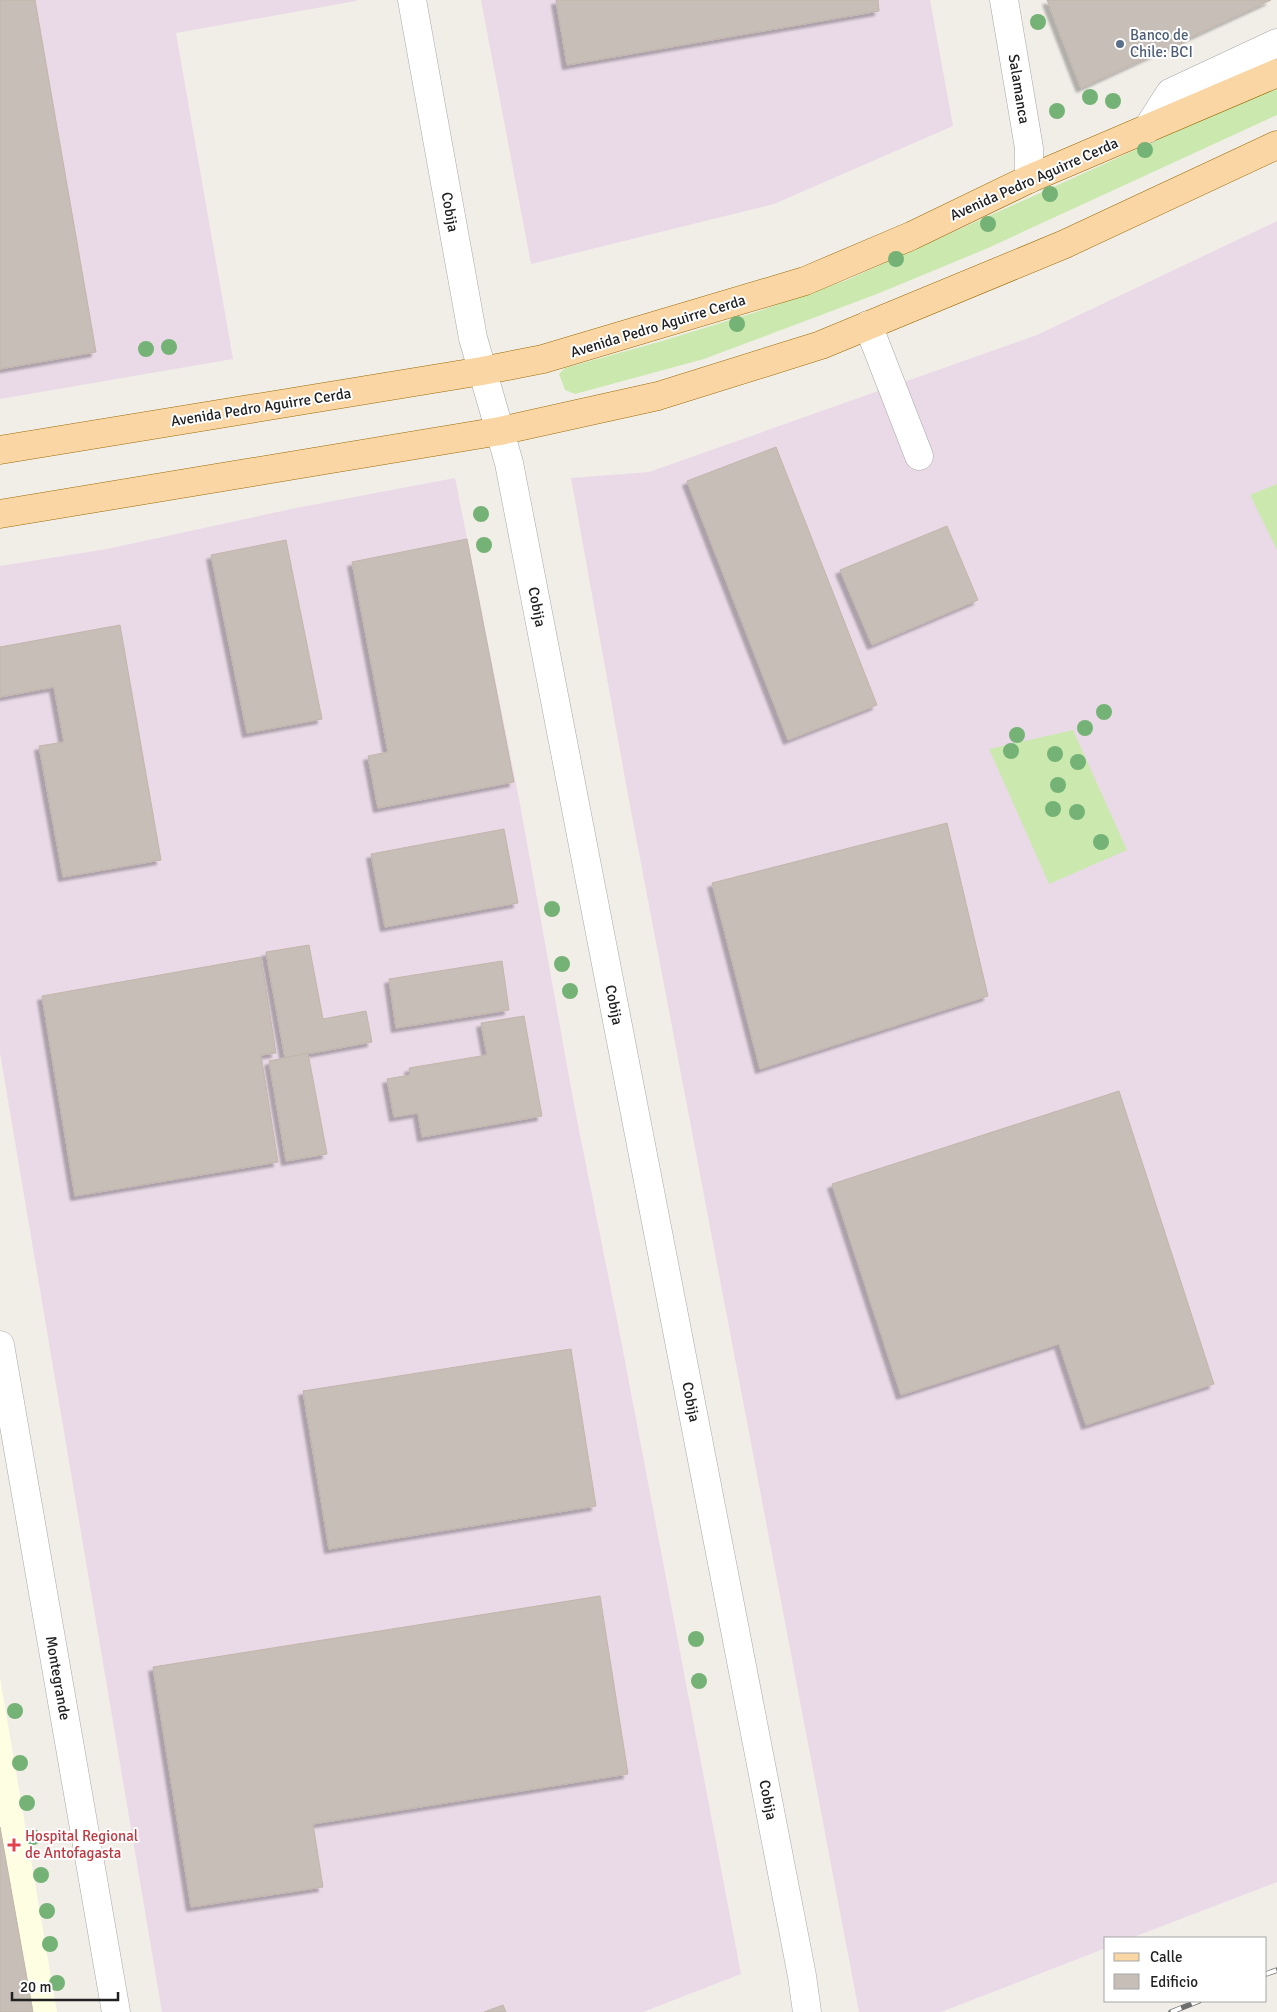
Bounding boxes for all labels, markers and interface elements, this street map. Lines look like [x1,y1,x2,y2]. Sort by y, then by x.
place label: Banco de Chile: BCI [1130,26,1193,61]
marker: Banco de Chile: BCI [1114,38,1126,50]
street label: Salamanca [1005,53,1033,125]
street label: Avenida Pedro Aguirre Cerda [947,134,1121,224]
street label: Cobija [438,190,462,234]
street label: Avenida Pedro Aguirre Cerda [568,291,748,361]
street label: Avenida Pedro Aguirre Cerda [170,384,352,430]
street label: Cobija [524,585,550,629]
street label: Cobija [601,983,627,1027]
street label: Cobija [678,1380,704,1424]
street label: Montegrande [42,1634,74,1722]
street label: Cobija [755,1778,781,1822]
place label: Hospital Regional de Antofagasta [25,1827,138,1862]
marker: Hospital Regional de Antofagasta [7,1838,21,1852]
legend [1104,1937,1267,2002]
text: Calle [1150,1948,1183,1966]
scale bar [12,1970,119,2002]
text: Edificio [1150,1973,1198,1991]
text: 20 m [20,1978,51,1996]

